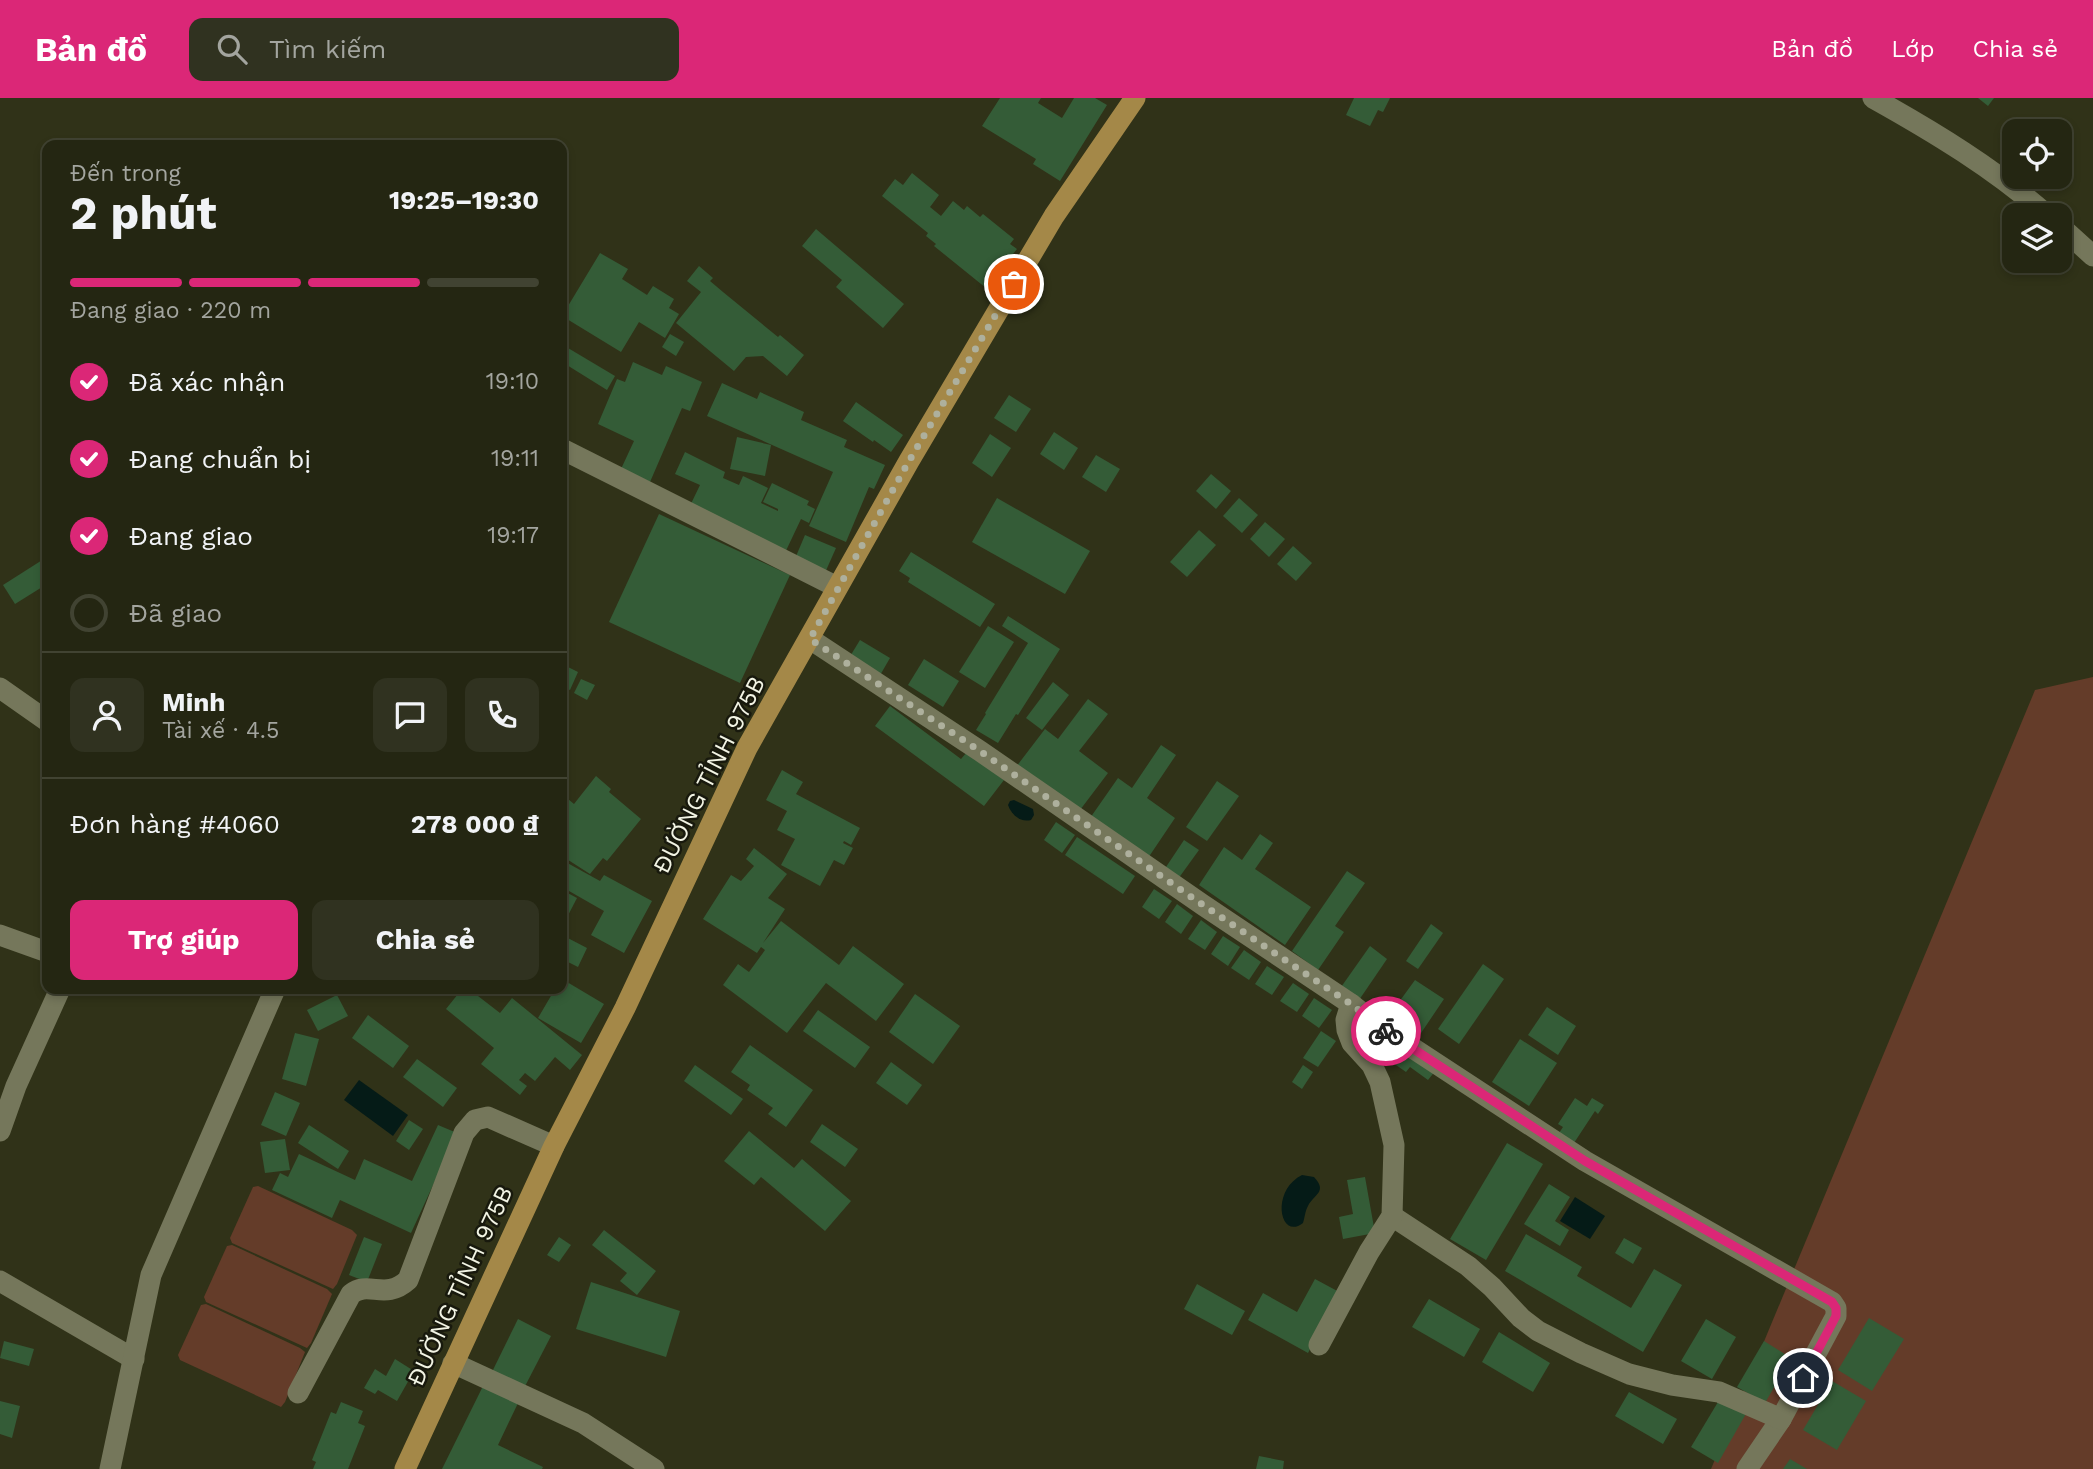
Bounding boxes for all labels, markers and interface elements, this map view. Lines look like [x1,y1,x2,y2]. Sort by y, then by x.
search box [189,18,679,81]
text: Bản đồ [35,30,147,69]
icon: search [213,30,251,68]
text: Tìm kiếm [269,34,386,64]
text: Bản đồ [1771,35,1853,63]
text: Lớp [1891,35,1935,63]
text: Chia sẻ [1973,35,2058,63]
map controls [2002,119,2072,273]
button: locate [2002,119,2072,189]
text: Đến trong [70,160,181,187]
text: 19:25–19:30 [389,185,539,215]
text: 2 phút [70,186,217,240]
button: layers [2002,203,2072,273]
pin [984,254,1044,314]
icon: bag [995,265,1033,303]
text: Đang giao · 220 m [70,297,271,324]
icon: check [70,363,108,401]
text: Đã xác nhận [129,367,285,397]
text: 19:10 [486,368,539,395]
icon: check [70,440,108,478]
text: Đang chuẩn bị [129,444,311,474]
text: 19:11 [491,445,539,472]
icon: check [70,517,108,555]
text: Đang giao [129,521,253,551]
text: 19:17 [487,522,539,549]
text: Đã giao [129,598,222,628]
street label: ĐƯỜNG TỈNH 975B [647,672,771,878]
button: person [70,678,144,752]
button: chat [373,678,447,752]
button: phone [465,678,539,752]
text: Minh [162,687,225,717]
text: Tài xế · 4.5 [162,717,279,744]
text: Đơn hàng #4060 [70,809,280,839]
text: 278 000 ₫ [411,809,539,839]
button: Trợ giúp [70,900,298,980]
button: Chia sẻ [312,900,539,980]
courier [1351,996,1421,1066]
icon: bike [1367,1012,1405,1050]
street label: ĐƯỜNG TỈNH 975B [401,1181,519,1391]
pin [1773,1348,1833,1408]
icon: home [1784,1359,1822,1397]

